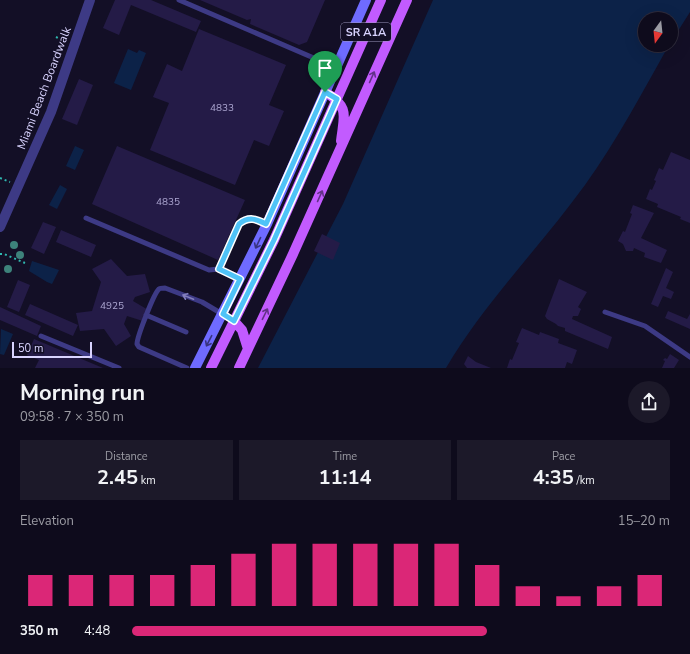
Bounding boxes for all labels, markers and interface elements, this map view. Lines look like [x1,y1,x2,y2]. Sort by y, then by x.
north arrow [638,12,678,52]
map controls [638,12,678,52]
street label: Miami Beach Boardwalk [13,23,75,152]
road number: SR A1A [341,23,391,41]
pin [308,51,342,92]
icon: arrive [314,57,336,79]
one-way arrow [369,72,376,84]
house number: 4833 [210,101,234,115]
one-way arrow [317,190,324,202]
house number: 4835 [156,195,180,209]
one-way arrow [254,237,261,249]
one-way arrow [182,292,194,300]
house number: 4925 [100,299,124,313]
one-way arrow [262,308,269,320]
one-way arrow [205,335,212,347]
scale bar [12,340,92,359]
text: 50 m [18,341,43,356]
text: Morning run [20,378,145,408]
button: share [628,381,670,423]
text: 09:58 · 7 × 350 m [20,408,124,426]
text: Distance [105,449,148,464]
text: Time [333,449,357,464]
text: Pace [552,449,575,464]
text: 2.45 [97,464,138,491]
text: 11:14 [319,464,371,491]
text: 4:35 [533,464,574,491]
text: km [138,473,156,488]
text: /km [574,473,595,488]
text: Elevation [20,512,74,530]
text: 15–20 m [618,512,670,530]
text: 350 m [20,622,58,640]
text: 4:48 [84,622,110,640]

